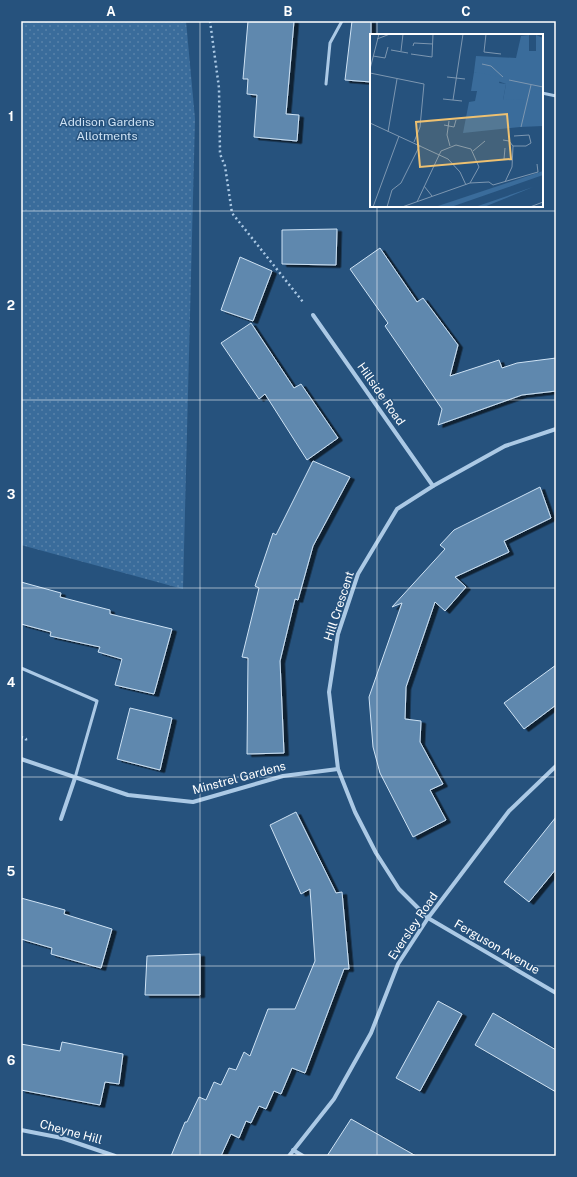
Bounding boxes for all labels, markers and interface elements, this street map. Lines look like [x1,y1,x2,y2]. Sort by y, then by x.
text: A [106,4,116,19]
text: B [284,4,293,19]
text: C [461,4,471,19]
inset map [370,34,543,207]
text: 1 [8,109,14,124]
park label: Addison Gardens Allotments [59,115,155,143]
text: 2 [7,298,15,313]
street label: Hillside Road [354,360,408,428]
text: 3 [7,487,16,502]
street label: Hill Crescent [321,569,357,643]
text: 4 [7,675,16,690]
street label: Minstrel Gardens [191,759,287,797]
text: 5 [7,864,16,879]
street label: Eversley Road [385,890,441,962]
street label: Ferguson Avenue [452,917,542,977]
text: 6 [7,1053,16,1068]
street label: Cheyne Hill [38,1117,104,1147]

